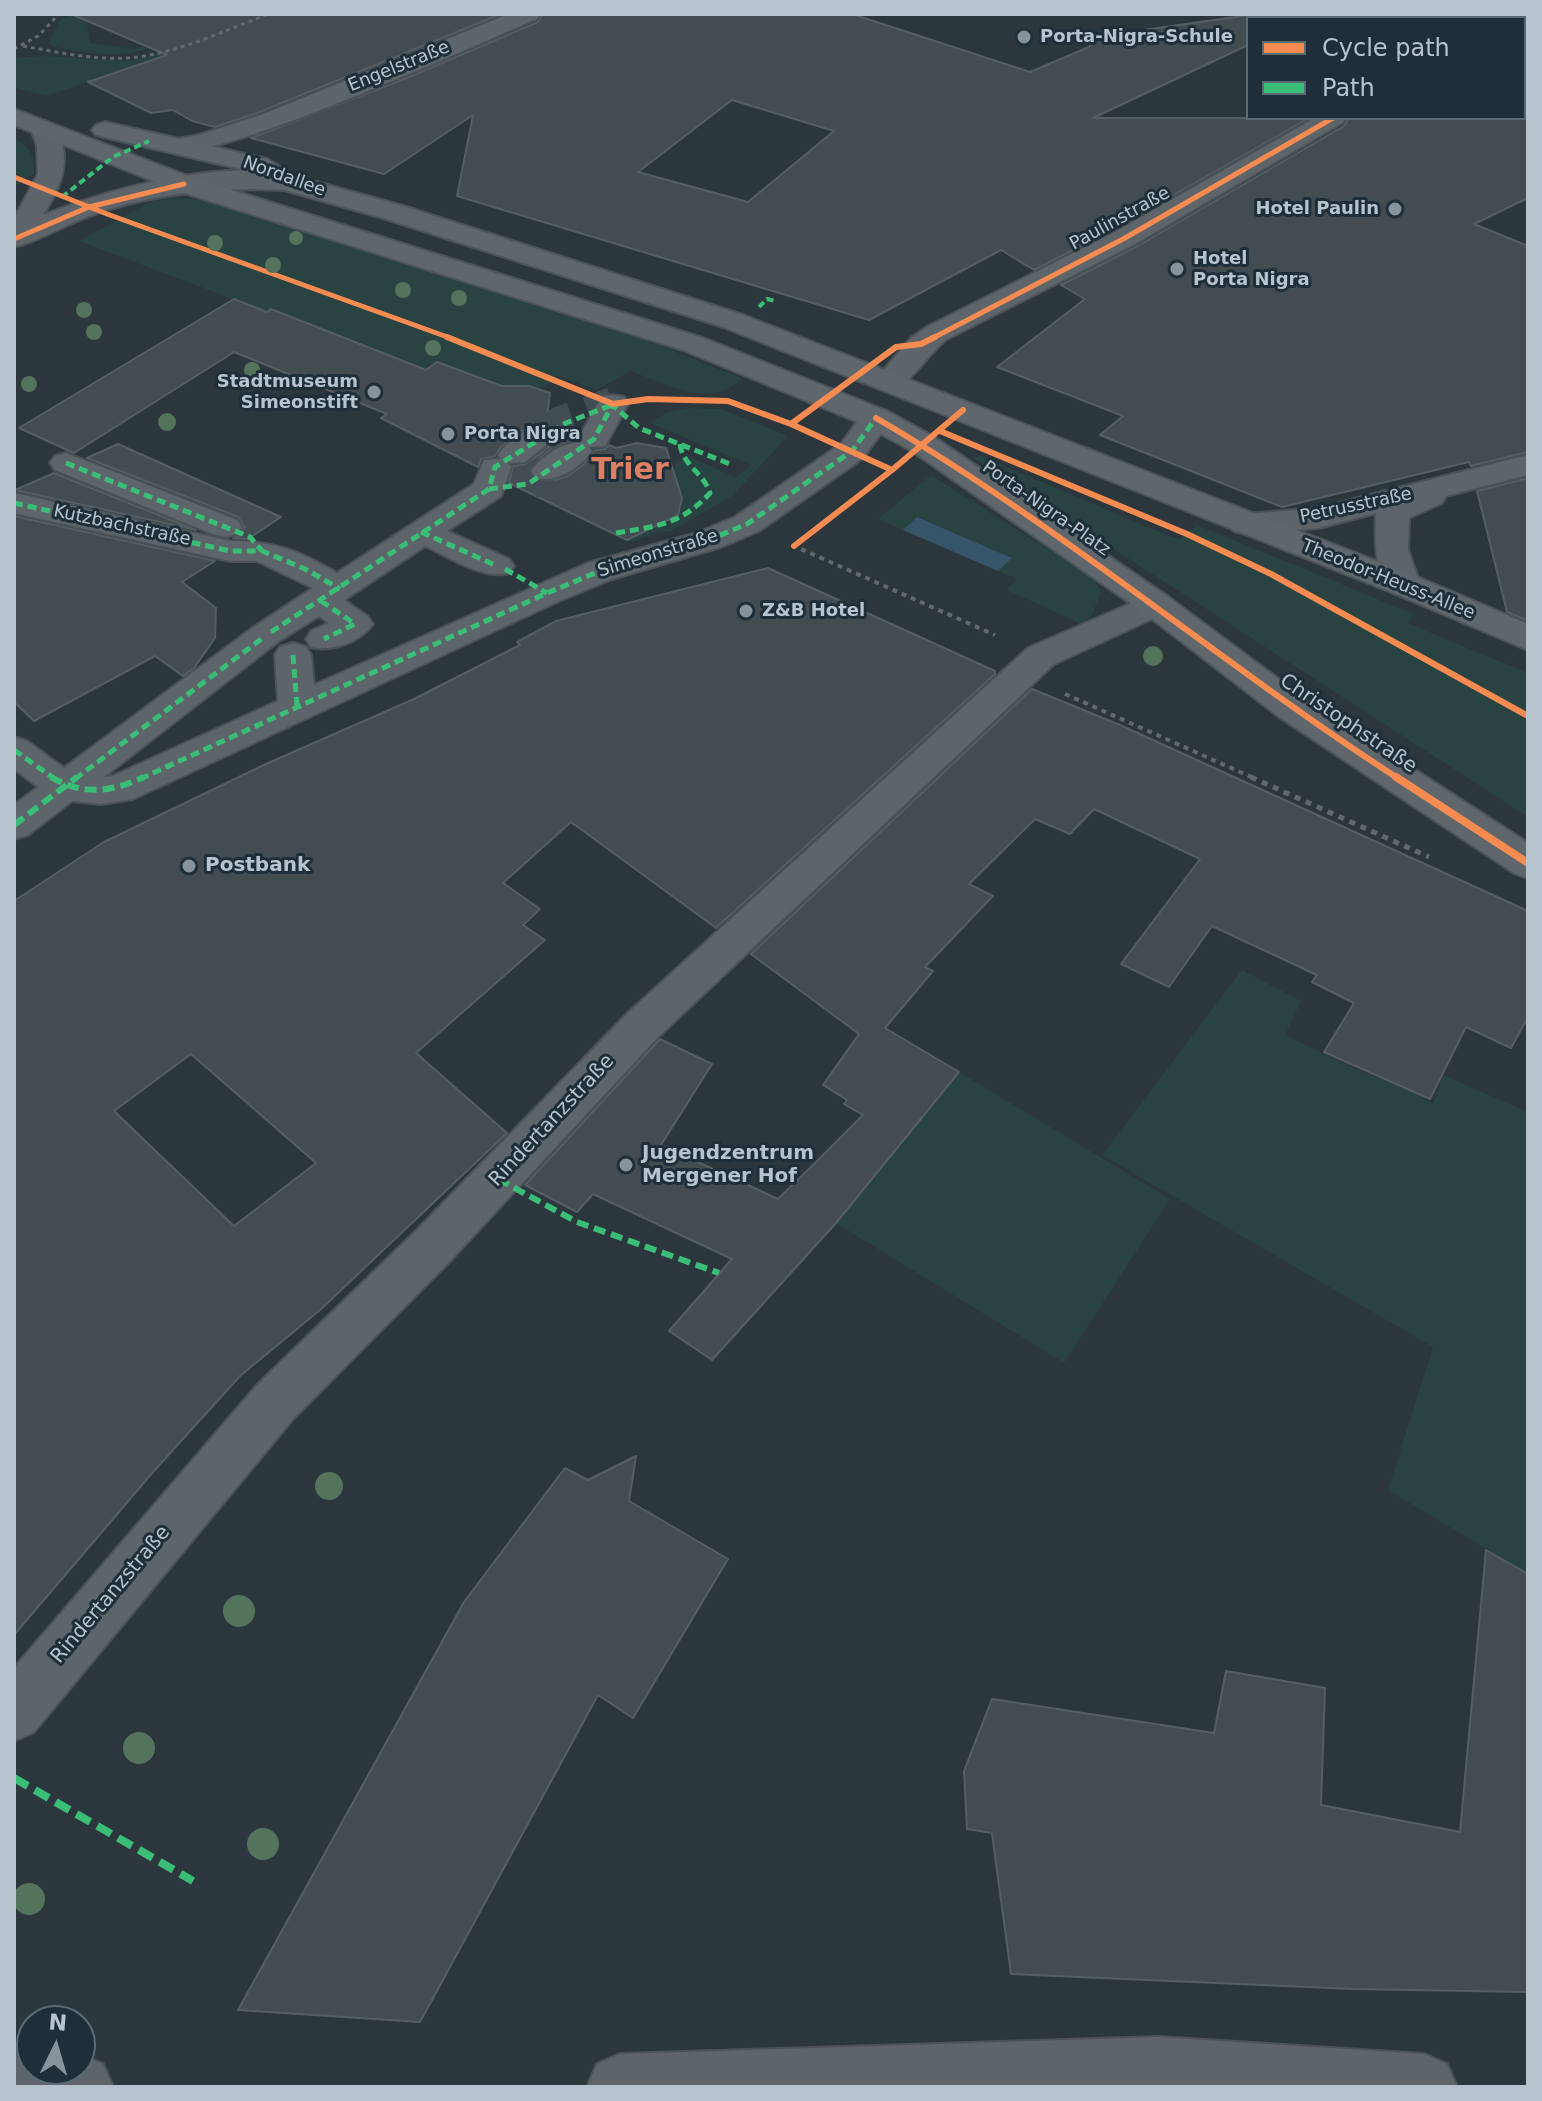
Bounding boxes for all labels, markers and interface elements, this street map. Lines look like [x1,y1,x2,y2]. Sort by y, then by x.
legend [1246,16,1526,120]
place label: Porta-Nigra-Schule [1040,26,1233,48]
marker: Porta-Nigra-Schule [1015,28,1033,46]
text: Cycle path [1322,34,1450,62]
street label: Engelstraße [345,37,453,97]
text: Path [1322,74,1375,102]
street label: Nordallee [240,152,328,202]
street label: Paulinstraße [1066,183,1174,255]
place label: Hotel Paulin [1255,198,1379,220]
marker: Hotel Paulin [1386,200,1404,218]
place label: Hotel Porta Nigra [1193,248,1310,290]
marker: Hotel Porta Nigra [1168,260,1186,278]
place label: Stadtmuseum Simeonstift [217,371,358,414]
marker: Stadtmuseum Simeonstift [365,383,383,401]
place label: Porta Nigra [464,423,581,445]
marker: Porta Nigra [439,425,457,443]
district label: Trier [591,453,669,489]
street label: Porta-Nigra-Platz [978,457,1114,561]
street label: Petrusstraße [1298,484,1414,528]
street label: Kutzbachstraße [51,501,193,551]
street label: Simeonstraße [595,525,721,583]
street label: Theodor-Heuss-Allee [1298,535,1478,625]
place label: Z&B Hotel [762,600,865,622]
marker: Z&B Hotel [737,602,755,620]
street label: Christophstraße [1275,669,1421,779]
place label: Postbank [205,854,310,878]
marker: Postbank [180,857,198,875]
street label: Rindertanzstraße [484,1050,620,1192]
place label: Jugendzentrum Mergener Hof [642,1142,814,1189]
marker: Jugendzentrum Mergener Hof [617,1156,635,1174]
street label: Rindertanzstraße [46,1521,176,1669]
north arrow [16,2005,96,2085]
text: N [48,2009,68,2036]

